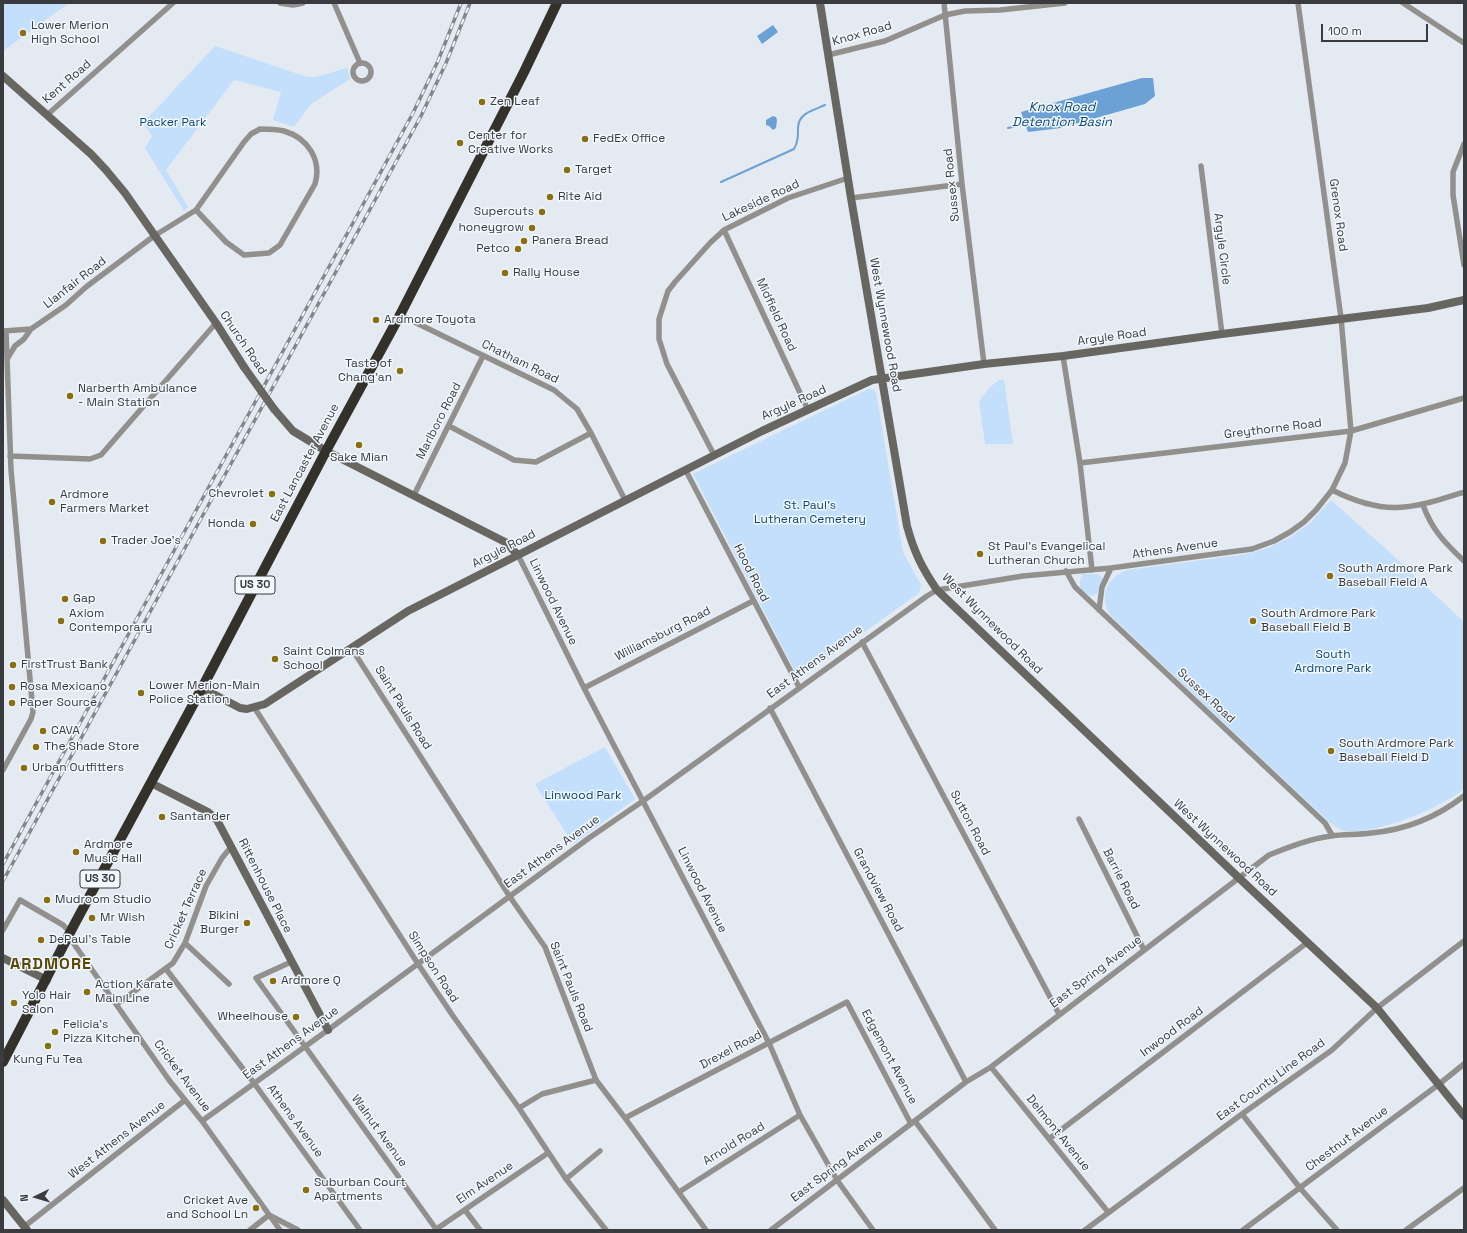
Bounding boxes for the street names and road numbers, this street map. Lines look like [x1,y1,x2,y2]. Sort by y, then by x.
street label: Knox Road [831,19,893,49]
street label: Kent Road [40,57,94,107]
street label: Sussex Road [941,148,963,222]
street label: Lakeside Road [720,177,802,225]
street label: Grenox Road [1326,178,1350,252]
street label: Argyle Circle [1210,212,1234,286]
street label: Llanfair Road [41,254,109,312]
street label: West Wynnewood Road [866,257,904,393]
street label: Midfield Road [753,276,799,354]
street label: Church Road [216,308,270,378]
street label: Argyle Road [1077,325,1147,349]
street label: Chatham Road [479,337,561,387]
street label: Marlboro Road [413,380,465,462]
street label: Argyle Road [759,382,829,424]
street label: East Lancaster Avenue [268,401,342,525]
street label: Greythorne Road [1223,416,1323,442]
street label: Argyle Road [470,527,538,571]
street label: Athens Avenue [1131,536,1219,562]
street label: Hood Road [730,542,772,604]
street label: Linwood Avenue [526,556,580,648]
street label: West Wynnewood Road [939,571,1045,677]
road number: US 30 [235,576,275,594]
street label: Williamsburg Road [613,604,713,664]
street label: East Athens Avenue [764,622,866,702]
street label: Saint Pauls Road [371,663,435,753]
street label: Sussex Road [1174,666,1238,726]
street label: Sutton Road [947,788,993,858]
street label: West Wynnewood Road [1170,796,1280,900]
street label: East Athens Avenue [501,812,603,892]
street label: Rittenhouse Place [235,836,295,936]
street label: Linwood Avenue [674,845,730,935]
street label: Grandview Road [850,846,906,934]
street label: Barrie Road [1099,846,1143,912]
street label: Cricket Terrace [162,866,210,952]
road number: US 30 [80,870,120,888]
street label: Simpson Road [405,929,461,1005]
street label: East Spring Avenue [1047,933,1145,1011]
street label: Saint Pauls Road [546,940,596,1034]
street label: East Athens Avenue [240,1003,342,1083]
street label: Inwood Road [1138,1004,1206,1060]
street label: Edgemont Avenue [858,1007,920,1107]
street label: Drexel Road [697,1028,765,1072]
street label: East County Line Road [1214,1036,1328,1124]
street label: Cricket Avenue [150,1037,214,1115]
street label: Athens Avenue [264,1082,326,1160]
street label: Walnut Avenue [348,1092,410,1170]
street label: Delmont Avenue [1023,1092,1093,1174]
street label: West Athens Avenue [66,1098,168,1182]
street label: Chestnut Avenue [1303,1103,1391,1175]
street label: Arnold Road [700,1119,768,1169]
street label: East Spring Avenue [788,1127,886,1205]
street label: Elm Avenue [454,1159,516,1207]

